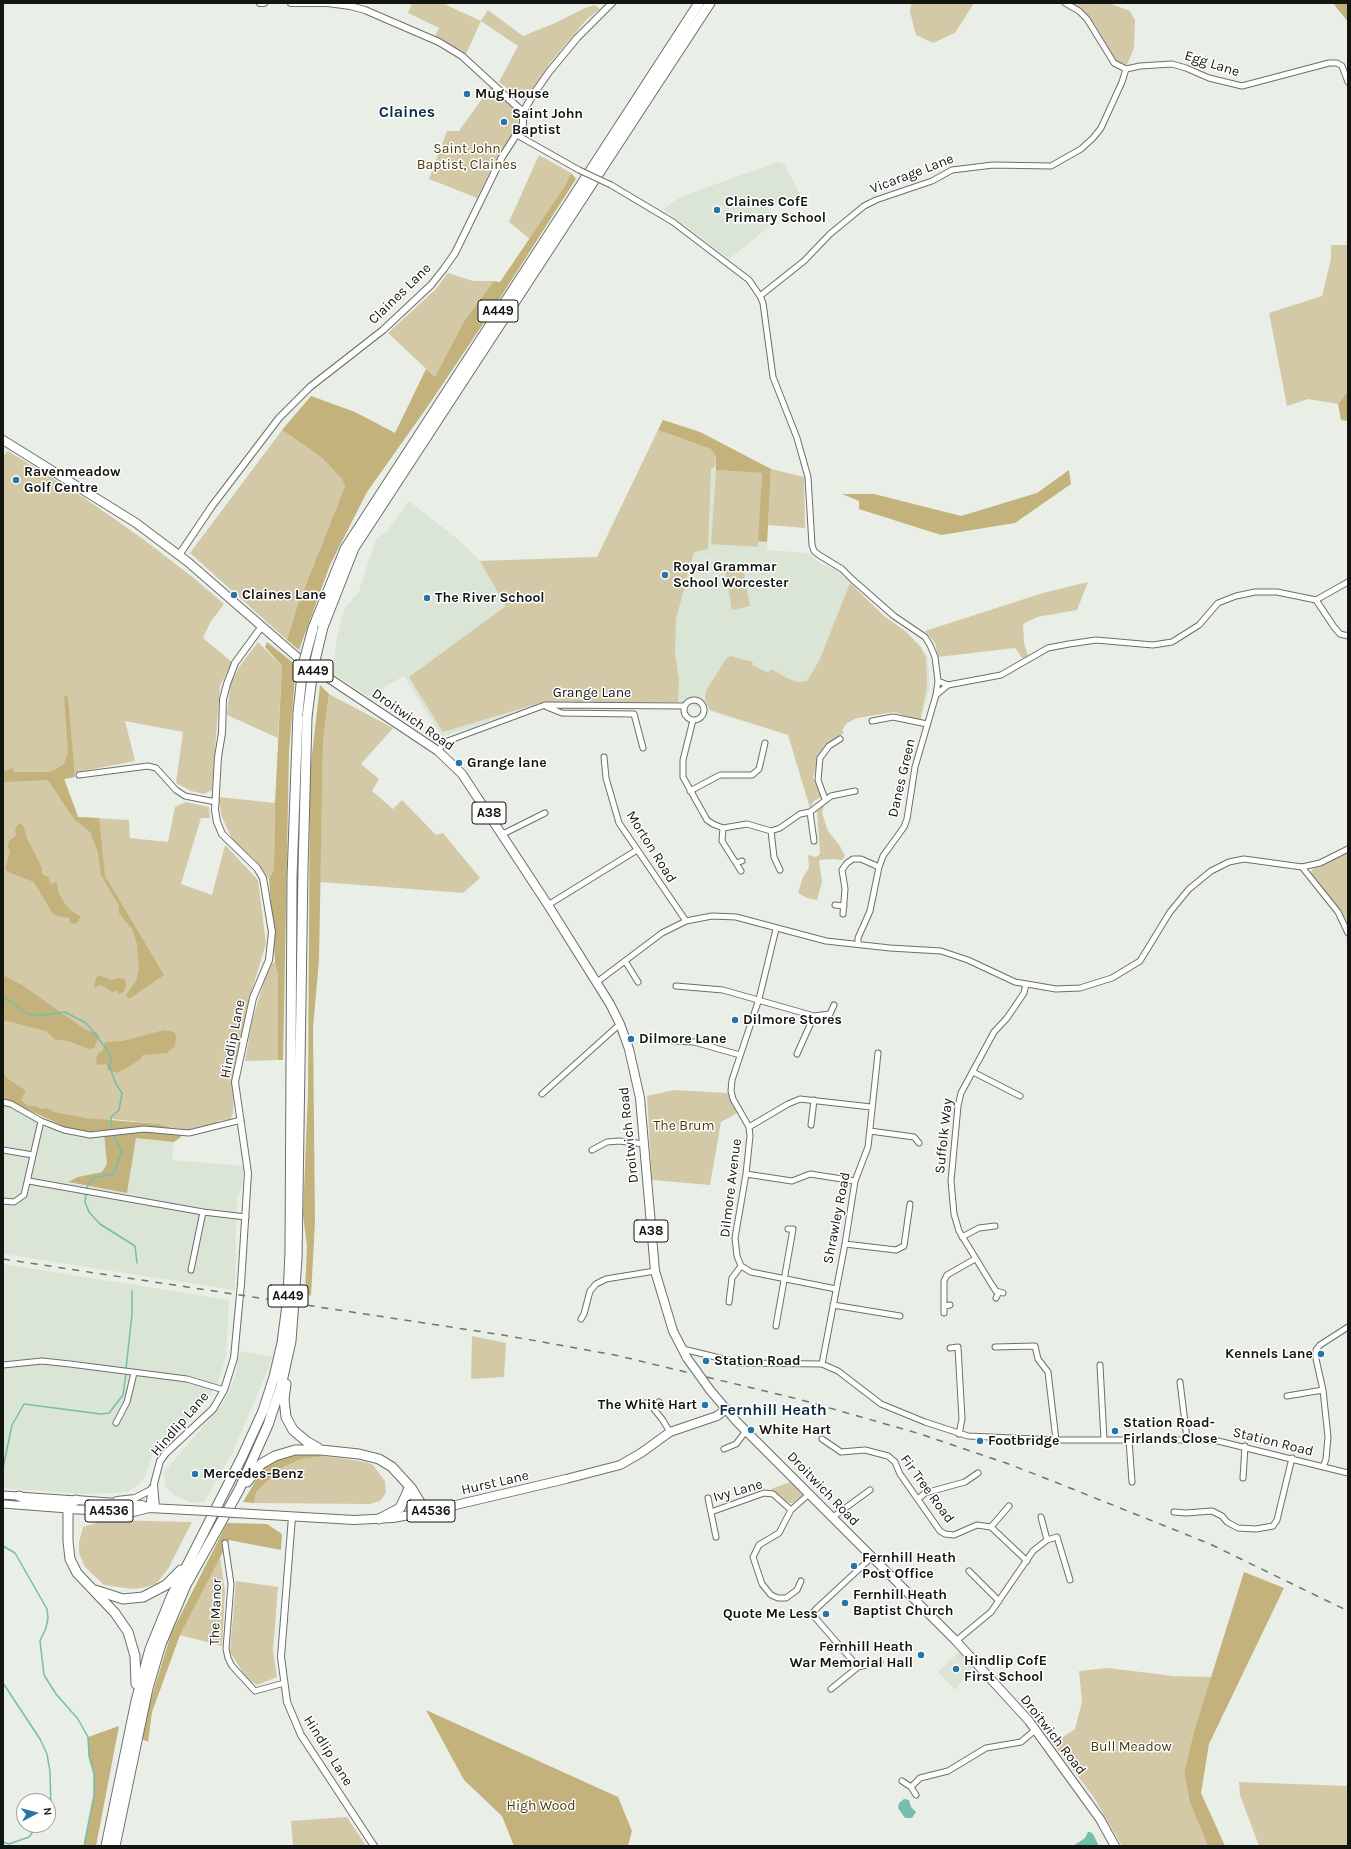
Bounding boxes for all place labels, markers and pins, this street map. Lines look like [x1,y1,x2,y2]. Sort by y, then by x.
place label: Mug House [475,86,549,102]
marker: Mug House [462,89,472,99]
place label: Saint John Baptist [512,106,583,138]
marker: Saint John Baptist [499,117,509,127]
place label: Claines CofE Primary School [725,194,826,226]
marker: Claines CofE Primary School [712,205,722,215]
place label: Ravenmeadow Golf Centre [24,464,121,496]
marker: Ravenmeadow Golf Centre [11,475,21,485]
place label: Royal Grammar School Worcester [673,559,788,592]
marker: Royal Grammar School Worcester [660,570,670,580]
place label: Claines Lane [242,587,326,603]
marker: Claines Lane [229,590,239,600]
place label: The River School [435,590,545,606]
marker: The River School [422,593,432,603]
place label: Grange lane [467,755,547,771]
marker: Grange lane [454,758,464,768]
place label: Dilmore Stores [743,1012,842,1028]
marker: Dilmore Stores [730,1015,740,1025]
place label: Dilmore Lane [639,1031,726,1047]
marker: Dilmore Lane [626,1034,636,1044]
place label: Kennels Lane [1225,1346,1313,1362]
marker: Kennels Lane [1316,1349,1326,1359]
place label: Station Road [714,1353,801,1369]
marker: Station Road [701,1356,711,1366]
place label: The White Hart [598,1397,697,1413]
marker: The White Hart [700,1400,710,1410]
place label: Station Road- Firlands Close [1123,1415,1217,1448]
place label: White Hart [759,1422,831,1438]
marker: White Hart [746,1425,756,1435]
marker: Station Road- Firlands Close [1110,1426,1120,1436]
place label: Footbridge [988,1433,1059,1449]
marker: Footbridge [975,1436,985,1446]
place label: Mercedes-Benz [203,1466,304,1482]
marker: Mercedes-Benz [190,1469,200,1479]
place label: Fernhill Heath Post Office [862,1550,956,1582]
marker: Fernhill Heath Post Office [849,1561,859,1571]
place label: Fernhill Heath Baptist Church [853,1587,953,1620]
marker: Fernhill Heath Baptist Church [840,1598,850,1608]
place label: Quote Me Less [723,1606,818,1622]
marker: Quote Me Less [821,1609,831,1619]
place label: Fernhill Heath War Memorial Hall [790,1639,913,1672]
marker: Fernhill Heath War Memorial Hall [916,1650,926,1660]
place label: Hindlip CofE First School [964,1653,1047,1686]
marker: Hindlip CofE First School [951,1664,961,1674]

